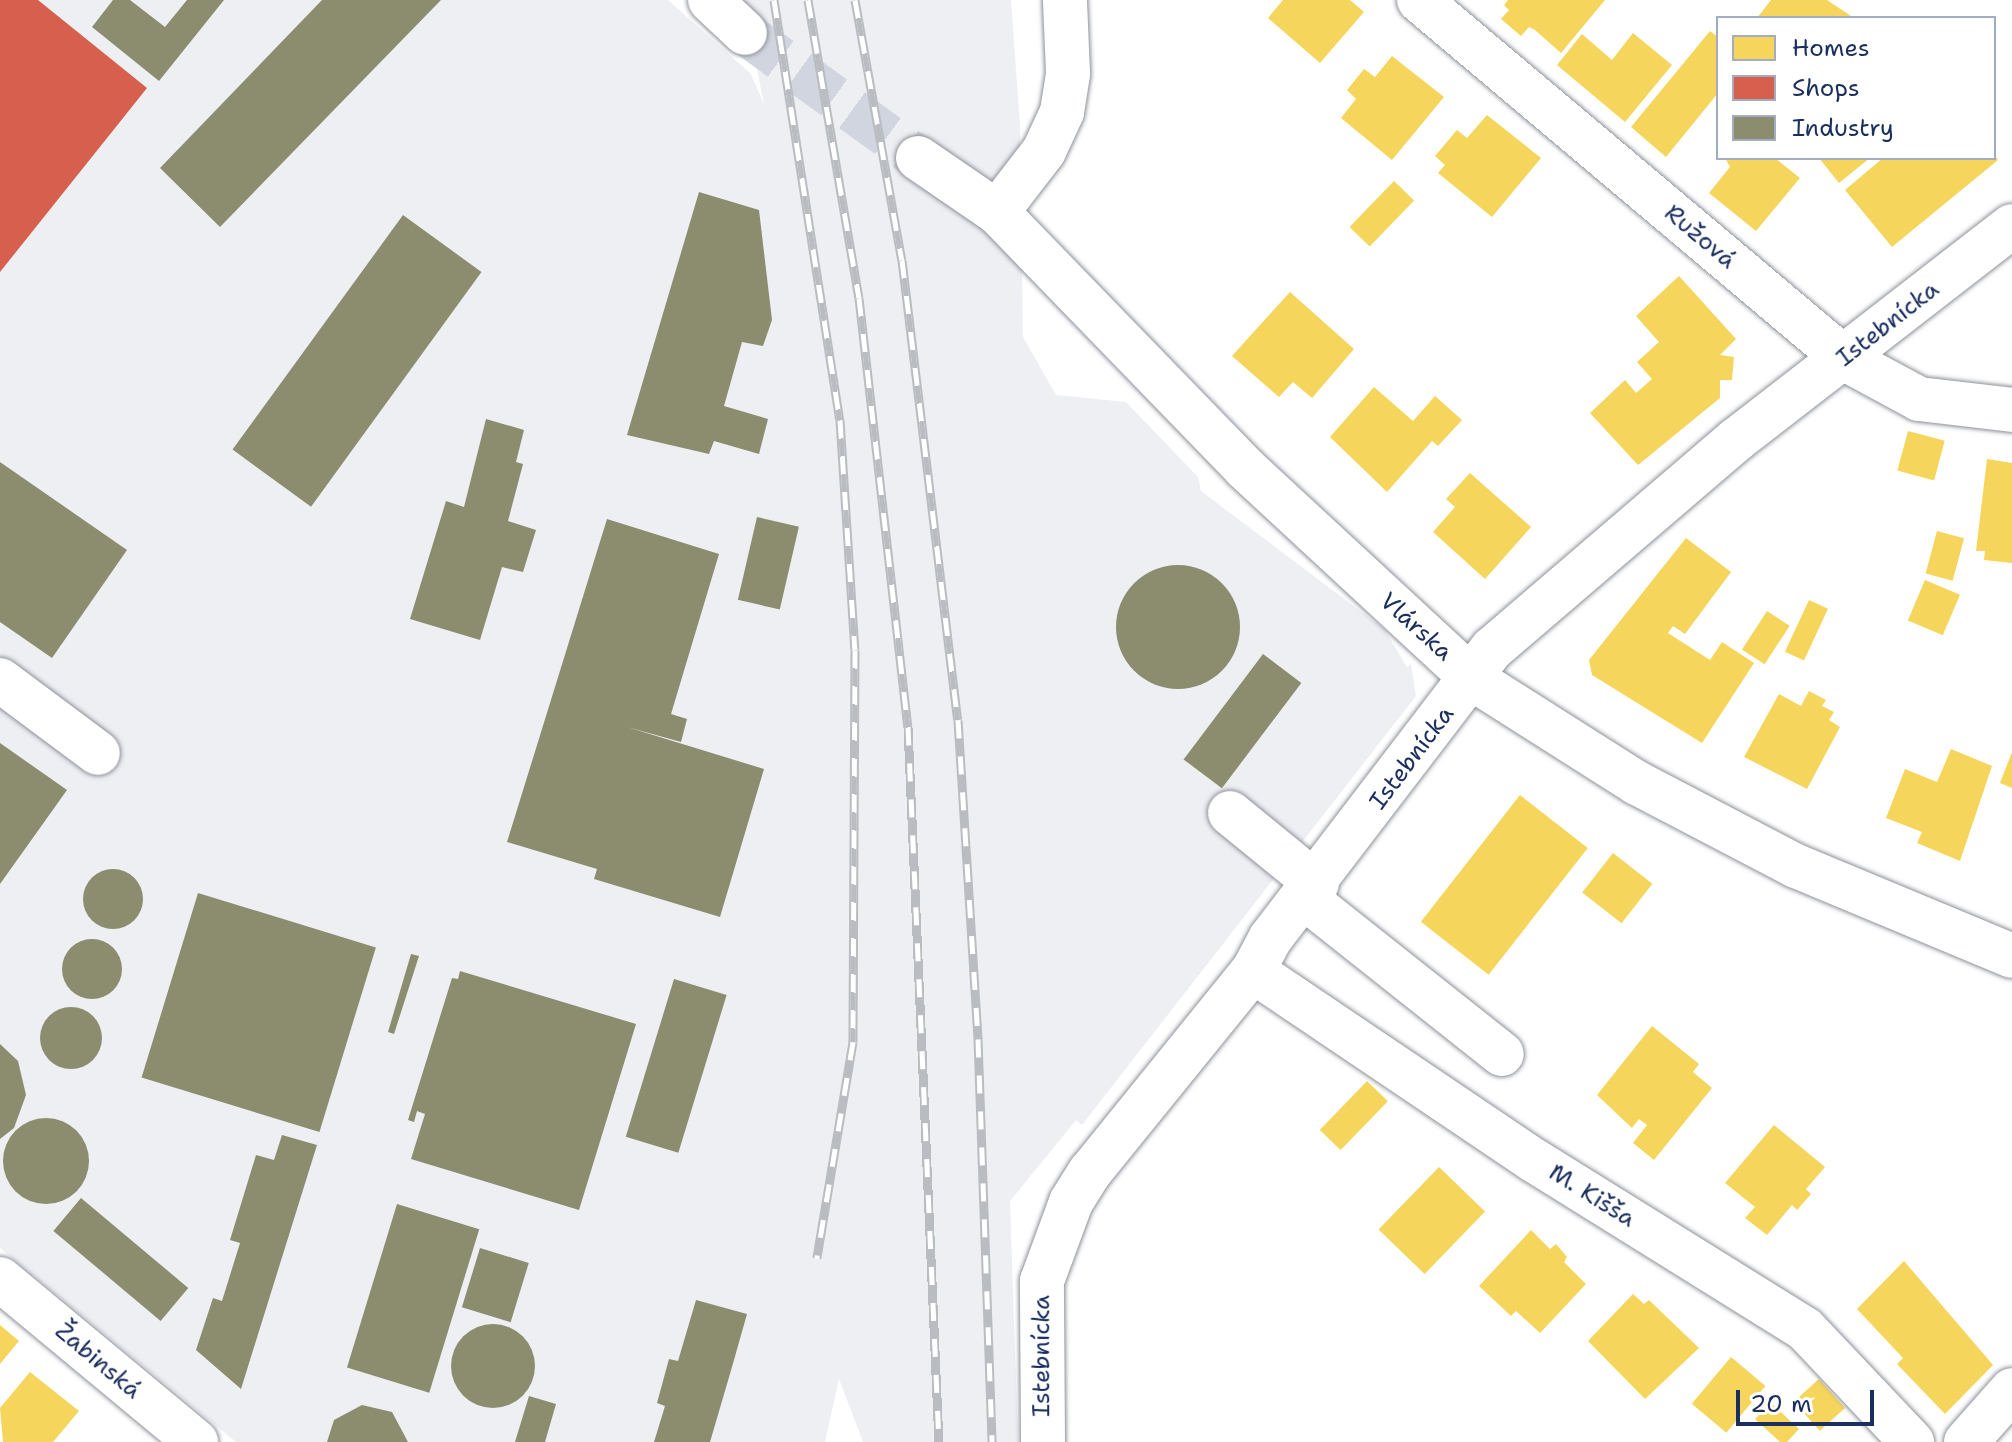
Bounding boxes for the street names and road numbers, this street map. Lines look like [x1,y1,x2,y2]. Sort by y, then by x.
street label: Ružová [1658,199,1742,275]
street label: Istebnícka [1831,275,1945,373]
street label: Vlárska [1374,587,1458,667]
street label: Istebnícka [1364,701,1460,815]
street label: M. Kišša [1543,1158,1641,1234]
street label: Istebnícka [1028,1295,1056,1417]
street label: Žabinská [49,1317,147,1405]

